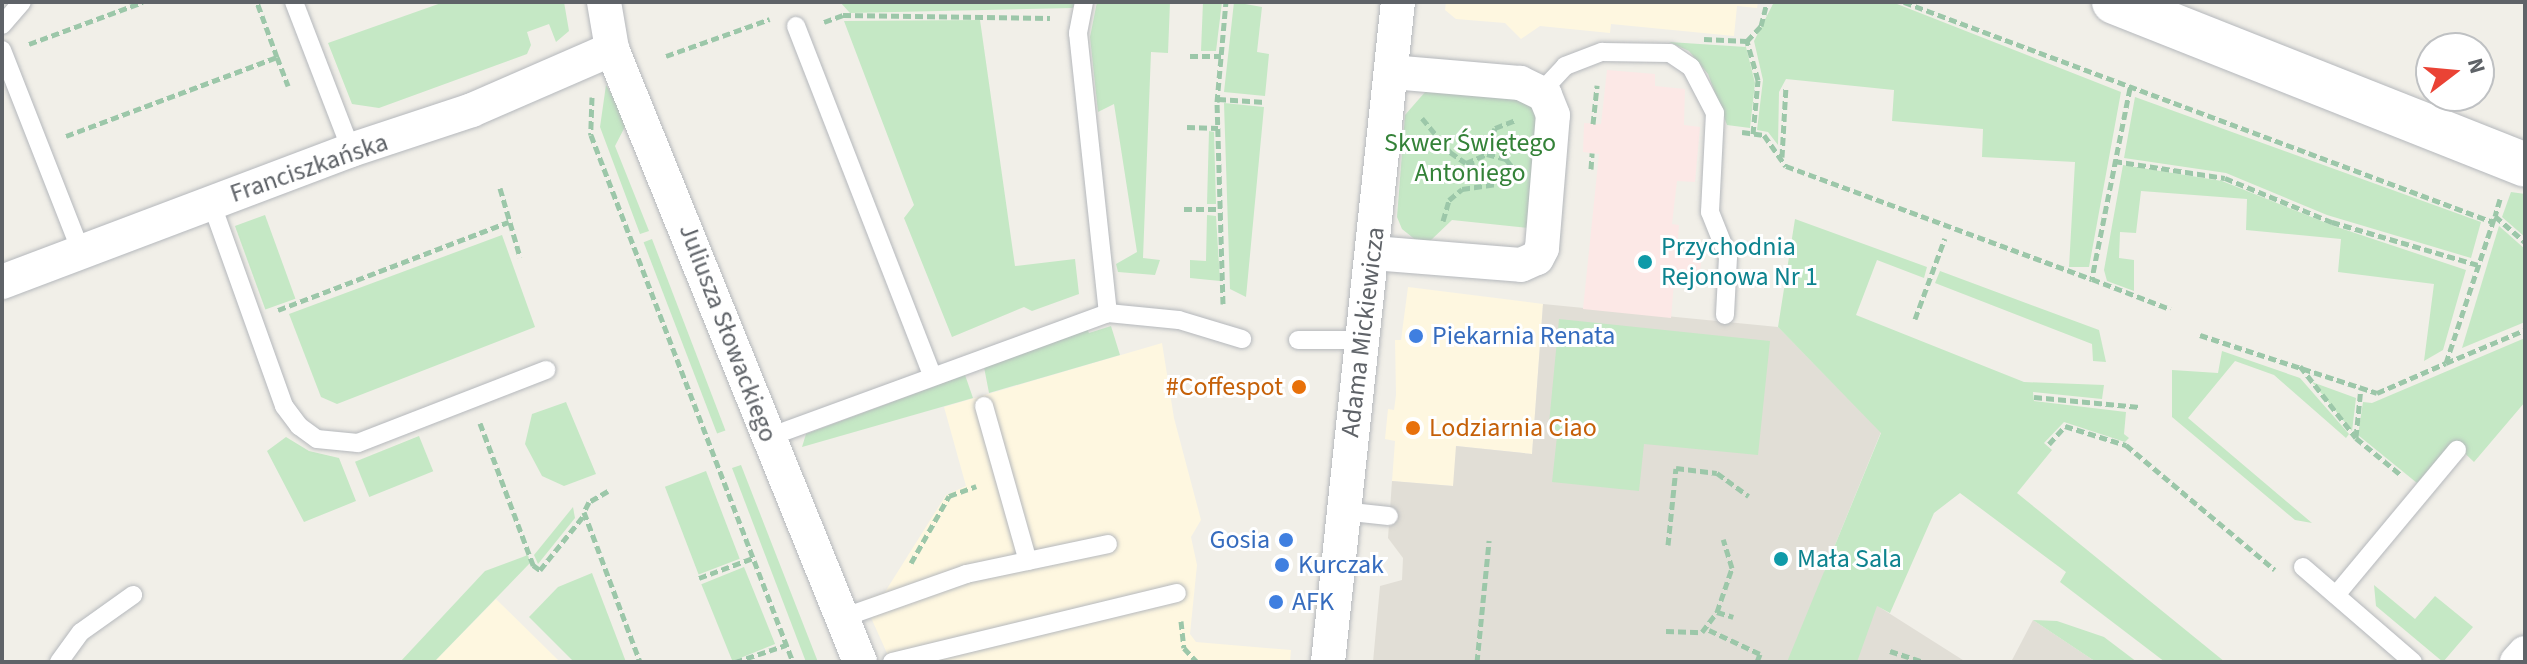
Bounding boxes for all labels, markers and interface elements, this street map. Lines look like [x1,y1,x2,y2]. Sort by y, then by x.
north arrow [2415,32,2495,112]
text: N [2459,54,2494,77]
street label: Franciszkańska [226,126,392,210]
park label: Skwer Świętego Antoniego [1384,127,1556,188]
street label: Juliusza Słowackiego [672,219,784,447]
street label: Adama Mickiewicza [1335,225,1391,439]
place label: Przychodnia Rejonowa Nr 1 [1661,231,1818,292]
marker: Przychodnia Rejonowa Nr 1 [1636,253,1654,271]
place label: Piekarnia Renata [1432,320,1615,352]
marker: Piekarnia Renata [1407,327,1425,345]
place label: #Coffespot [1166,371,1283,403]
marker: #Coffespot [1290,378,1308,396]
place label: Lodziarnia Ciao [1429,412,1597,444]
marker: Lodziarnia Ciao [1404,419,1422,437]
place label: Gosia [1210,524,1270,556]
marker: Gosia [1277,531,1295,549]
place label: Mała Sala [1797,543,1902,575]
place label: Kurczak [1298,549,1384,581]
marker: Mała Sala [1772,550,1790,568]
marker: Kurczak [1273,556,1291,574]
place label: AFK [1292,586,1334,618]
marker: AFK [1267,593,1285,611]

